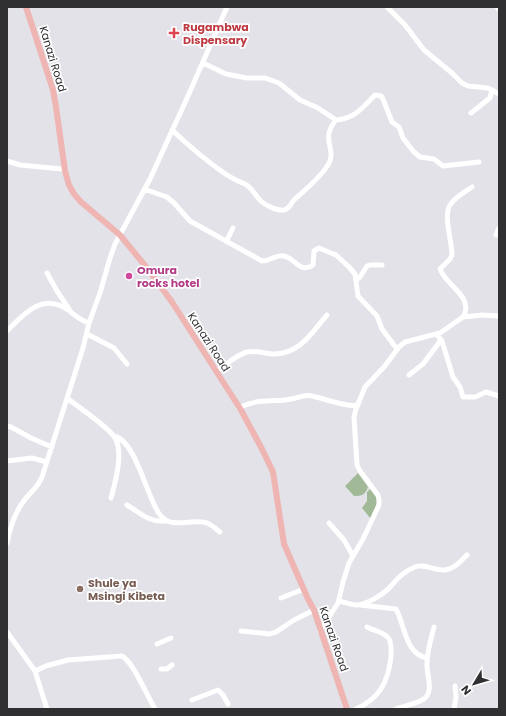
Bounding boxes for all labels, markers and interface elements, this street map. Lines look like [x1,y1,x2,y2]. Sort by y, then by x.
place label: Rugambwa Dispensary [183,19,249,48]
street label: Kanazi Road [35,24,71,94]
marker: Rugambwa Dispensary [168,27,180,39]
place label: Omura rocks hotel [137,262,200,291]
marker: Omura rocks hotel [124,271,134,281]
street label: Kanazi Road [184,309,234,375]
place label: Shule ya Msingi Kibeta [88,575,165,604]
marker: Shule ya Msingi Kibeta [75,584,85,594]
street label: Kanazi Road [315,604,353,674]
north arrow [454,664,494,704]
text: N [457,682,475,698]

